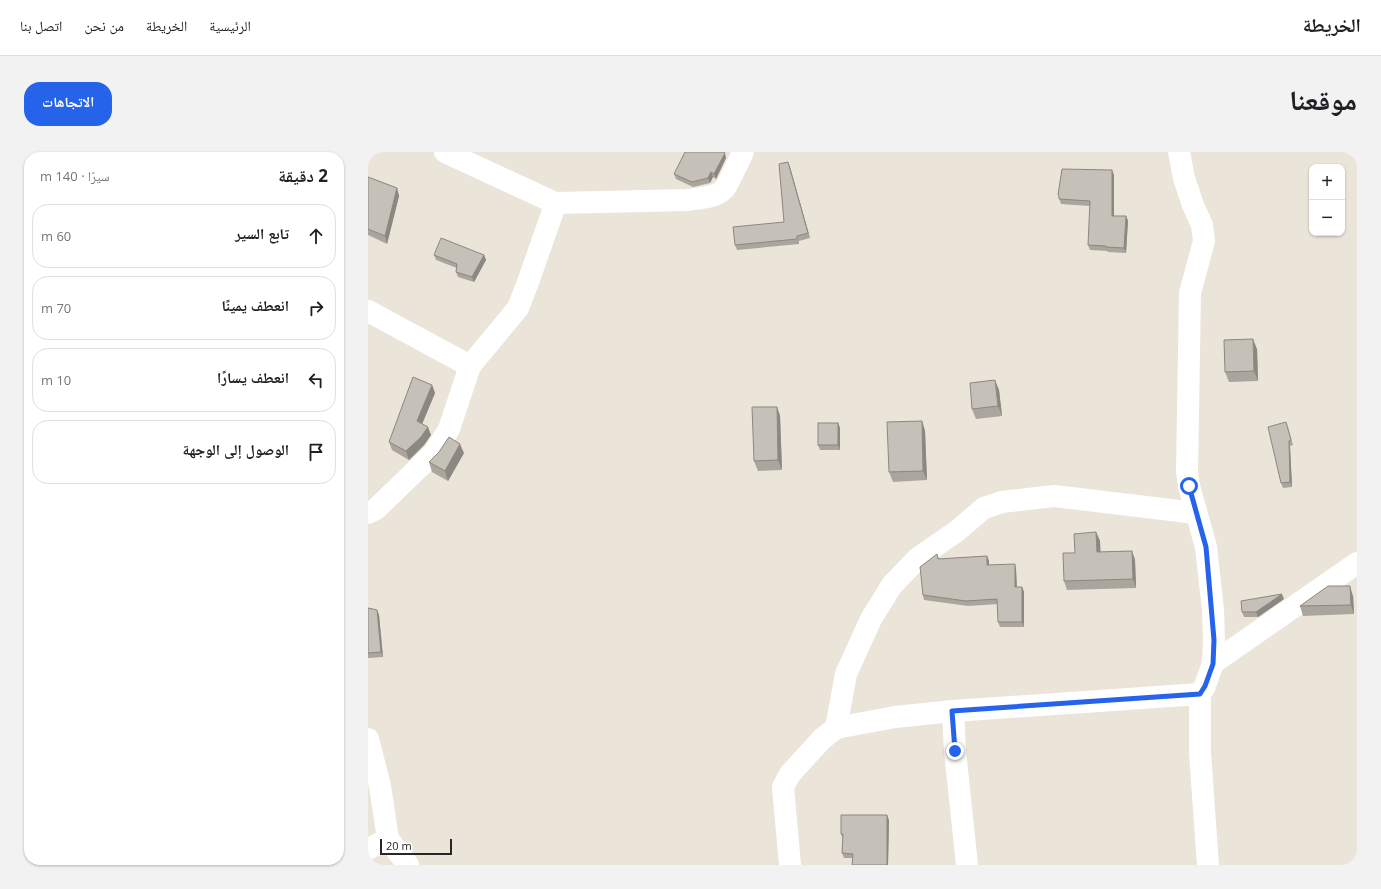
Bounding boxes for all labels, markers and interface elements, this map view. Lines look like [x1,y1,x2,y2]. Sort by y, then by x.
text: الخريطة [1303,12,1361,38]
text: اتصل بنا [20,16,62,35]
text: من نحن [84,16,124,35]
text: الخريطة [146,16,187,35]
text: الرئيسية [209,16,251,35]
text: موقعنا [1289,80,1357,118]
button: الاتجاهات [24,82,112,126]
text: 2 دقيقة [278,164,328,187]
map controls [1309,164,1345,236]
button: + [1309,164,1345,200]
text: سيرًا · 140 m [40,167,110,185]
button: − [1309,200,1345,236]
text: تابع السير [235,223,289,243]
icon: ahead [305,225,327,247]
text: 60 m [41,227,71,245]
text: انعطف يمينًا [221,295,289,315]
icon: right [305,297,327,319]
text: 70 m [41,299,71,317]
text: انعطف يسارًا [217,367,289,387]
icon: left [305,369,327,391]
text: 10 m [41,371,71,389]
text: الوصول إلى الوجهة [183,439,289,459]
icon: arrive [305,441,327,463]
route start [1180,477,1198,495]
route end [946,742,964,760]
scale bar [380,837,452,856]
text: 20 m [386,838,412,853]

